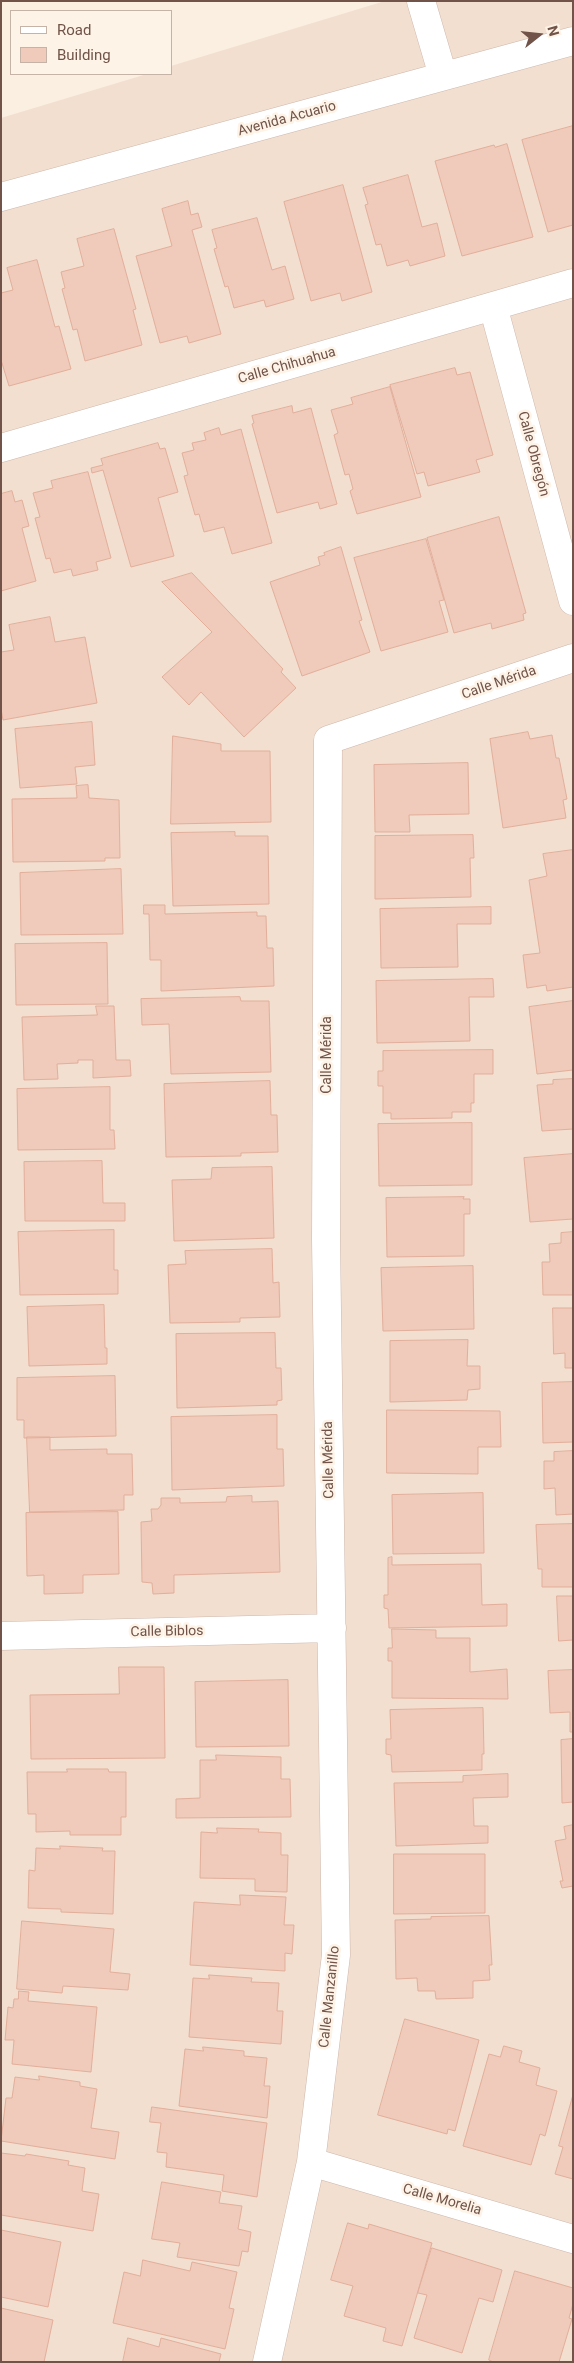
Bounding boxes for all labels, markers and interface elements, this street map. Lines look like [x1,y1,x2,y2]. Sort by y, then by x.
legend [10,10,172,75]
north arrow [514,10,564,60]
text: Road [57,21,91,39]
text: N [544,24,562,38]
text: Building [57,46,111,64]
street label: Avenida Acuario [236,98,338,140]
street label: Calle Chihuahua [236,344,338,388]
street label: Calle Obregón [514,410,552,498]
street label: Calle Mérida [460,662,538,704]
street label: Calle Mérida [319,1016,335,1094]
street label: Calle Mérida [320,1421,338,1499]
street label: Calle Biblos [130,1623,204,1641]
street label: Calle Manzanillo [316,1945,344,2049]
street label: Calle Morelia [401,2181,483,2219]

